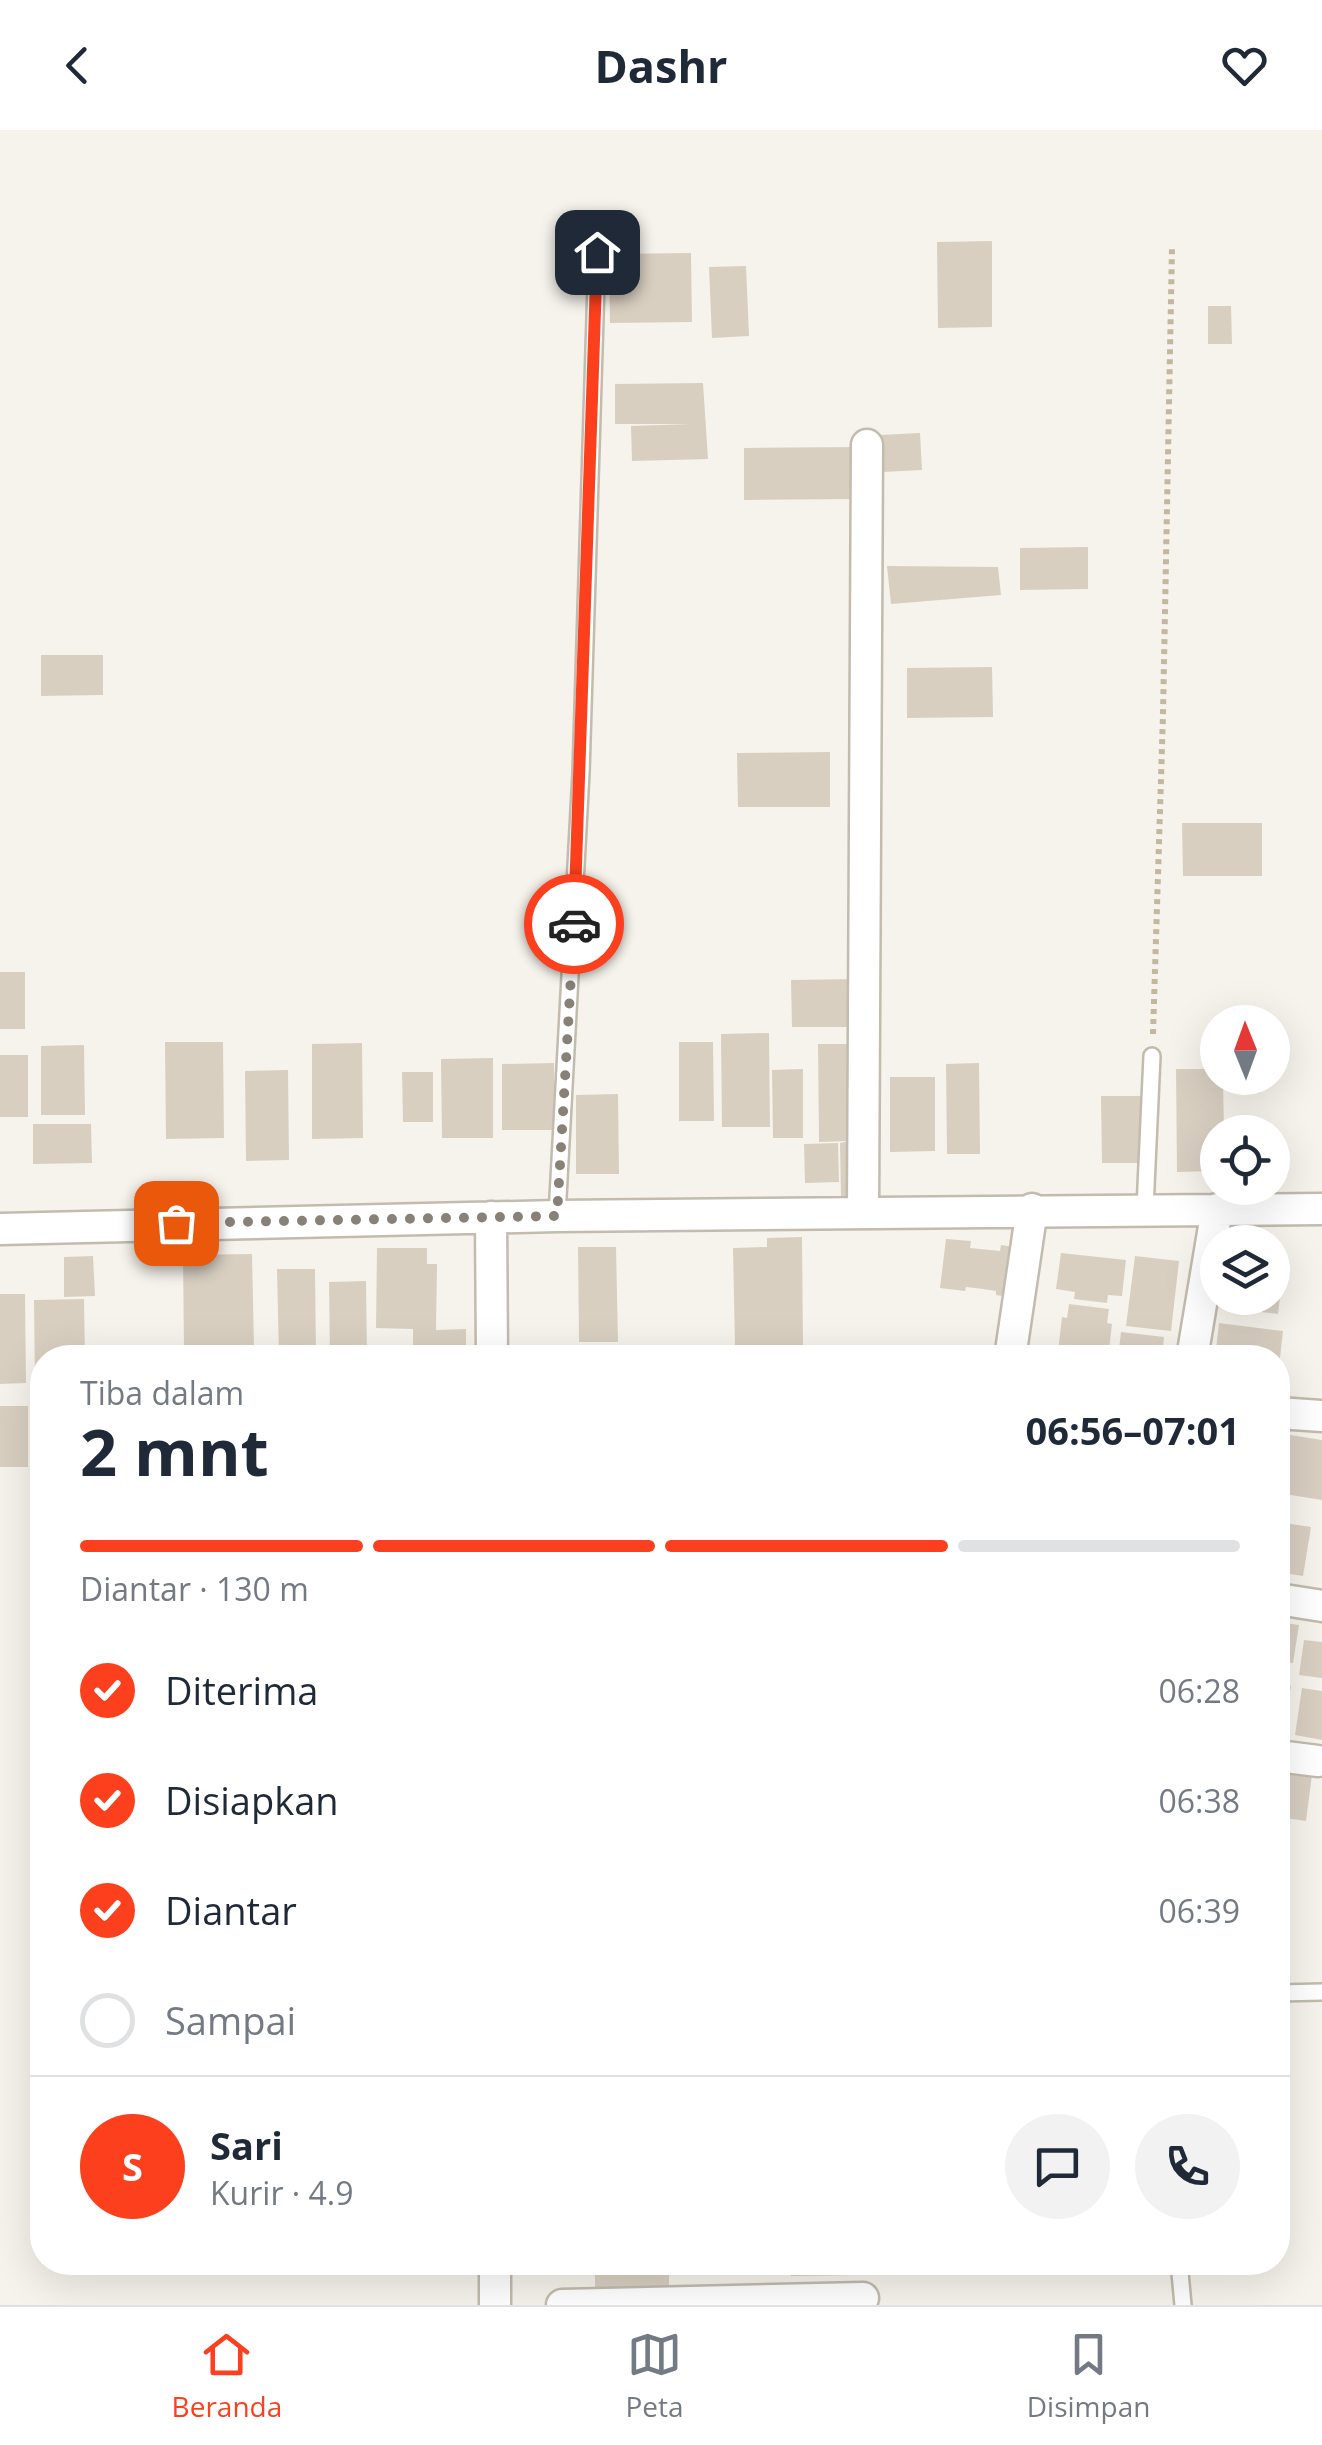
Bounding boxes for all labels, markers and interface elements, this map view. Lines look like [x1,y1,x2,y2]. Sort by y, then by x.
text: Dashr [595,35,727,96]
icon: back [50,38,105,93]
icon: heart [1217,38,1272,93]
pin [555,210,640,295]
icon: home [570,225,625,280]
courier [524,874,624,974]
icon: car [547,897,602,952]
north arrow [1200,1005,1290,1095]
map controls [1200,1005,1290,1315]
button: locate [1200,1115,1290,1205]
pin [134,1181,219,1266]
icon: bag [149,1196,204,1251]
button: layers [1200,1225,1290,1315]
text: Tiba dalam [80,1371,244,1414]
text: 06:56–07:01 [1026,1404,1240,1456]
text: 2 mnt [80,1407,269,1495]
text: Diantar · 130 m [80,1567,309,1610]
icon: check [80,1663,135,1718]
text: Diterima [165,1664,318,1716]
text: 06:28 [1158,1669,1240,1712]
icon: check [80,1773,135,1828]
text: Disiapkan [165,1774,339,1826]
text: 06:38 [1158,1779,1240,1822]
icon: check [80,1883,135,1938]
text: Diantar [165,1884,297,1936]
text: 06:39 [1158,1889,1240,1932]
text: Sampai [165,1994,296,2046]
button: chat [1005,2114,1110,2219]
button: phone [1135,2114,1240,2219]
text: Sari [210,2119,283,2171]
text: S [122,2140,143,2192]
text: Kurir · 4.9 [210,2171,353,2214]
tab: Beranda [172,2327,282,2425]
tab: Peta [625,2327,684,2425]
tab: Disimpan [1027,2327,1150,2425]

